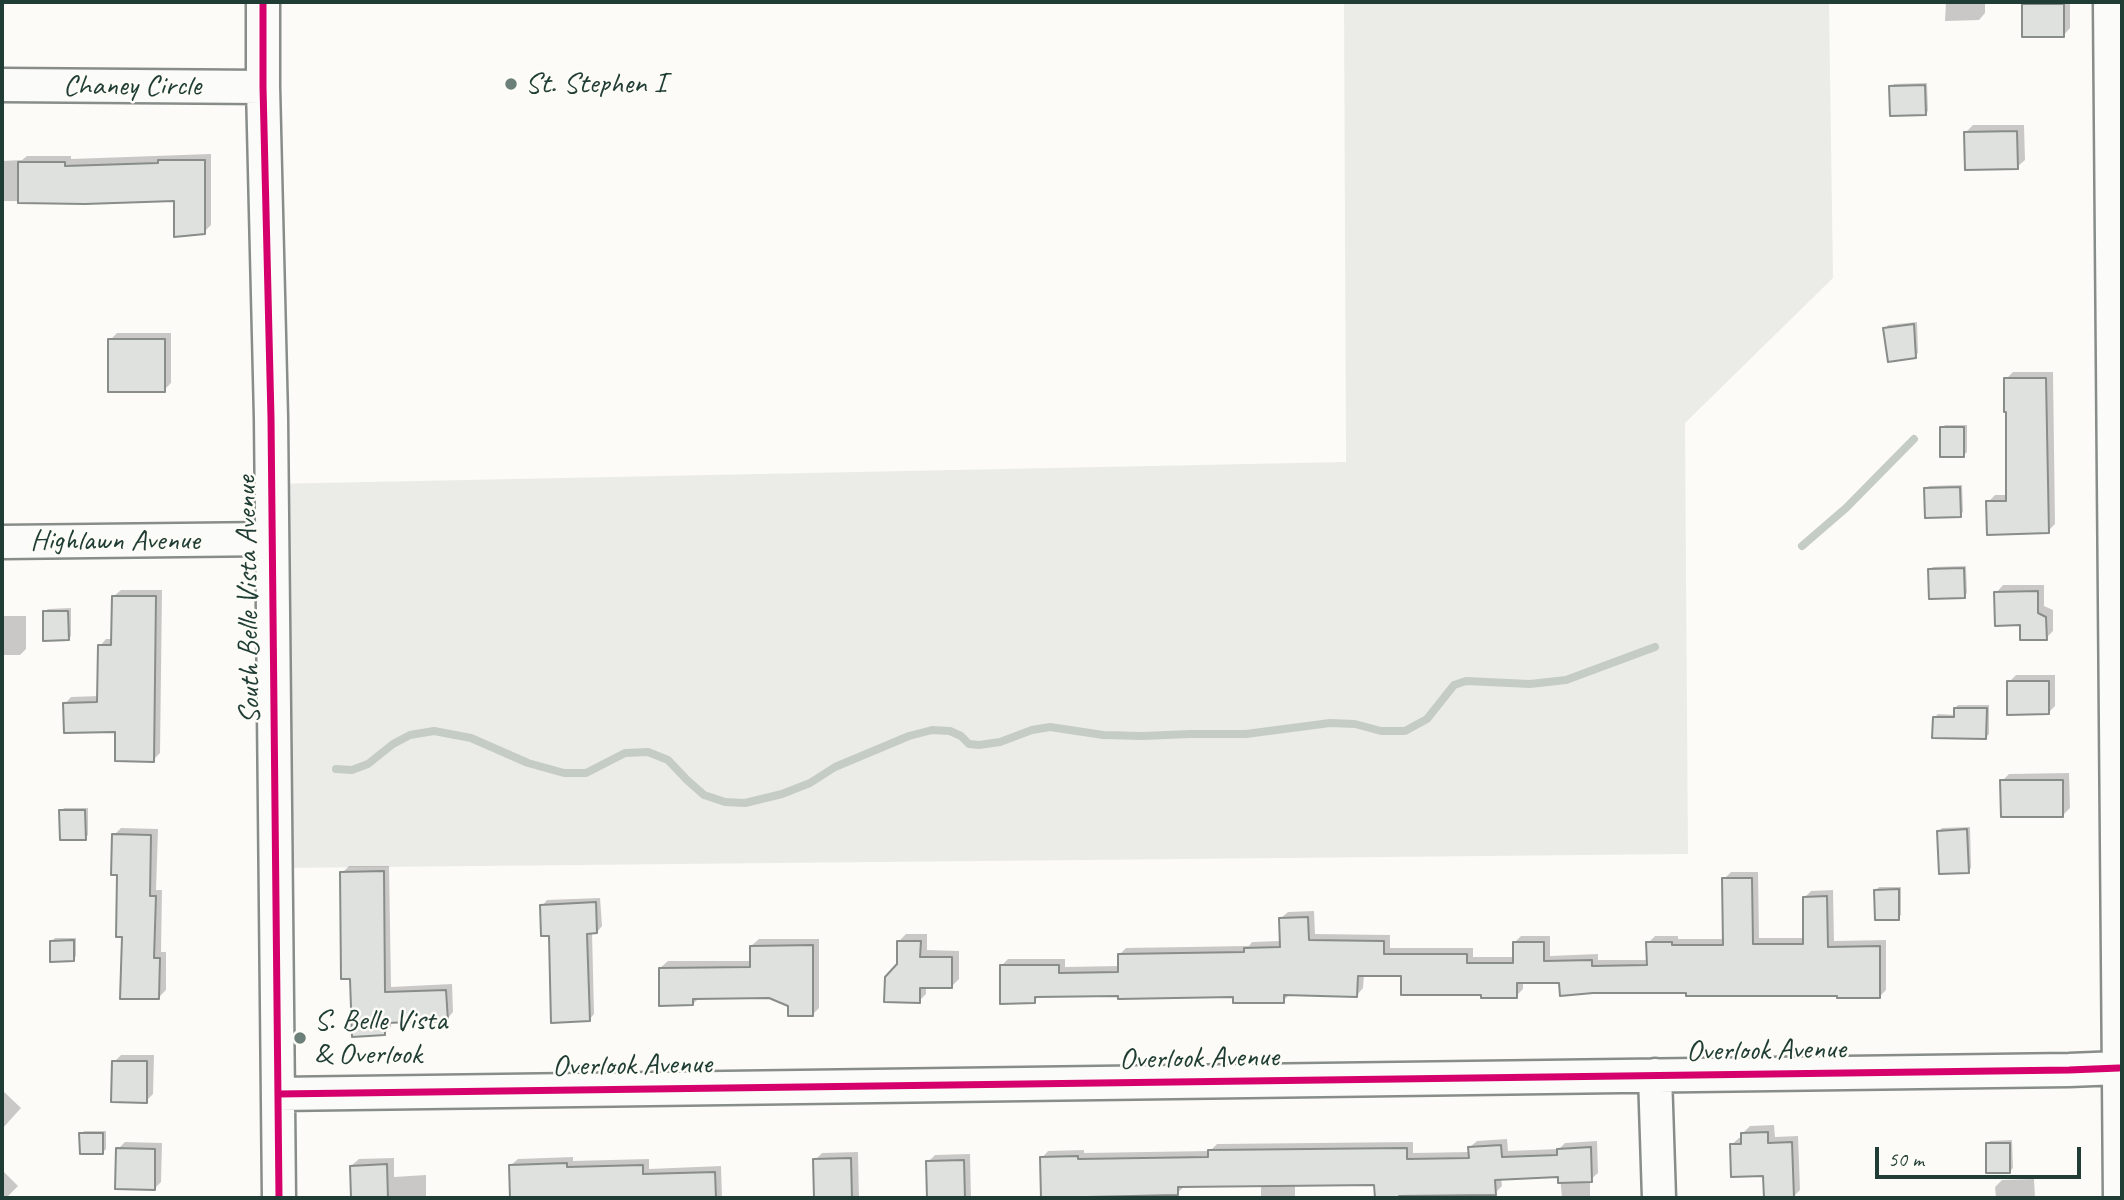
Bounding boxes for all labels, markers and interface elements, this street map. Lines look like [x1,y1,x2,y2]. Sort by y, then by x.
place label: St. Stephen I [525,66,666,102]
street label: Chaney Circle [63,68,201,104]
marker: St. Stephen I [503,76,519,92]
street label: South Belle Vista Avenue [229,476,269,724]
street label: Highlawn Avenue [30,523,200,559]
place label: S. Belle Vista & Overlook [314,1003,447,1074]
marker: S. Belle Vista & Overlook [292,1030,308,1046]
street label: Overlook Avenue [1686,1032,1846,1070]
street label: Overlook Avenue [1119,1040,1279,1078]
street label: Overlook Avenue [552,1047,712,1085]
scale bar [1879,1134,2086,1178]
text: 50 m [1888,1146,1924,1172]

